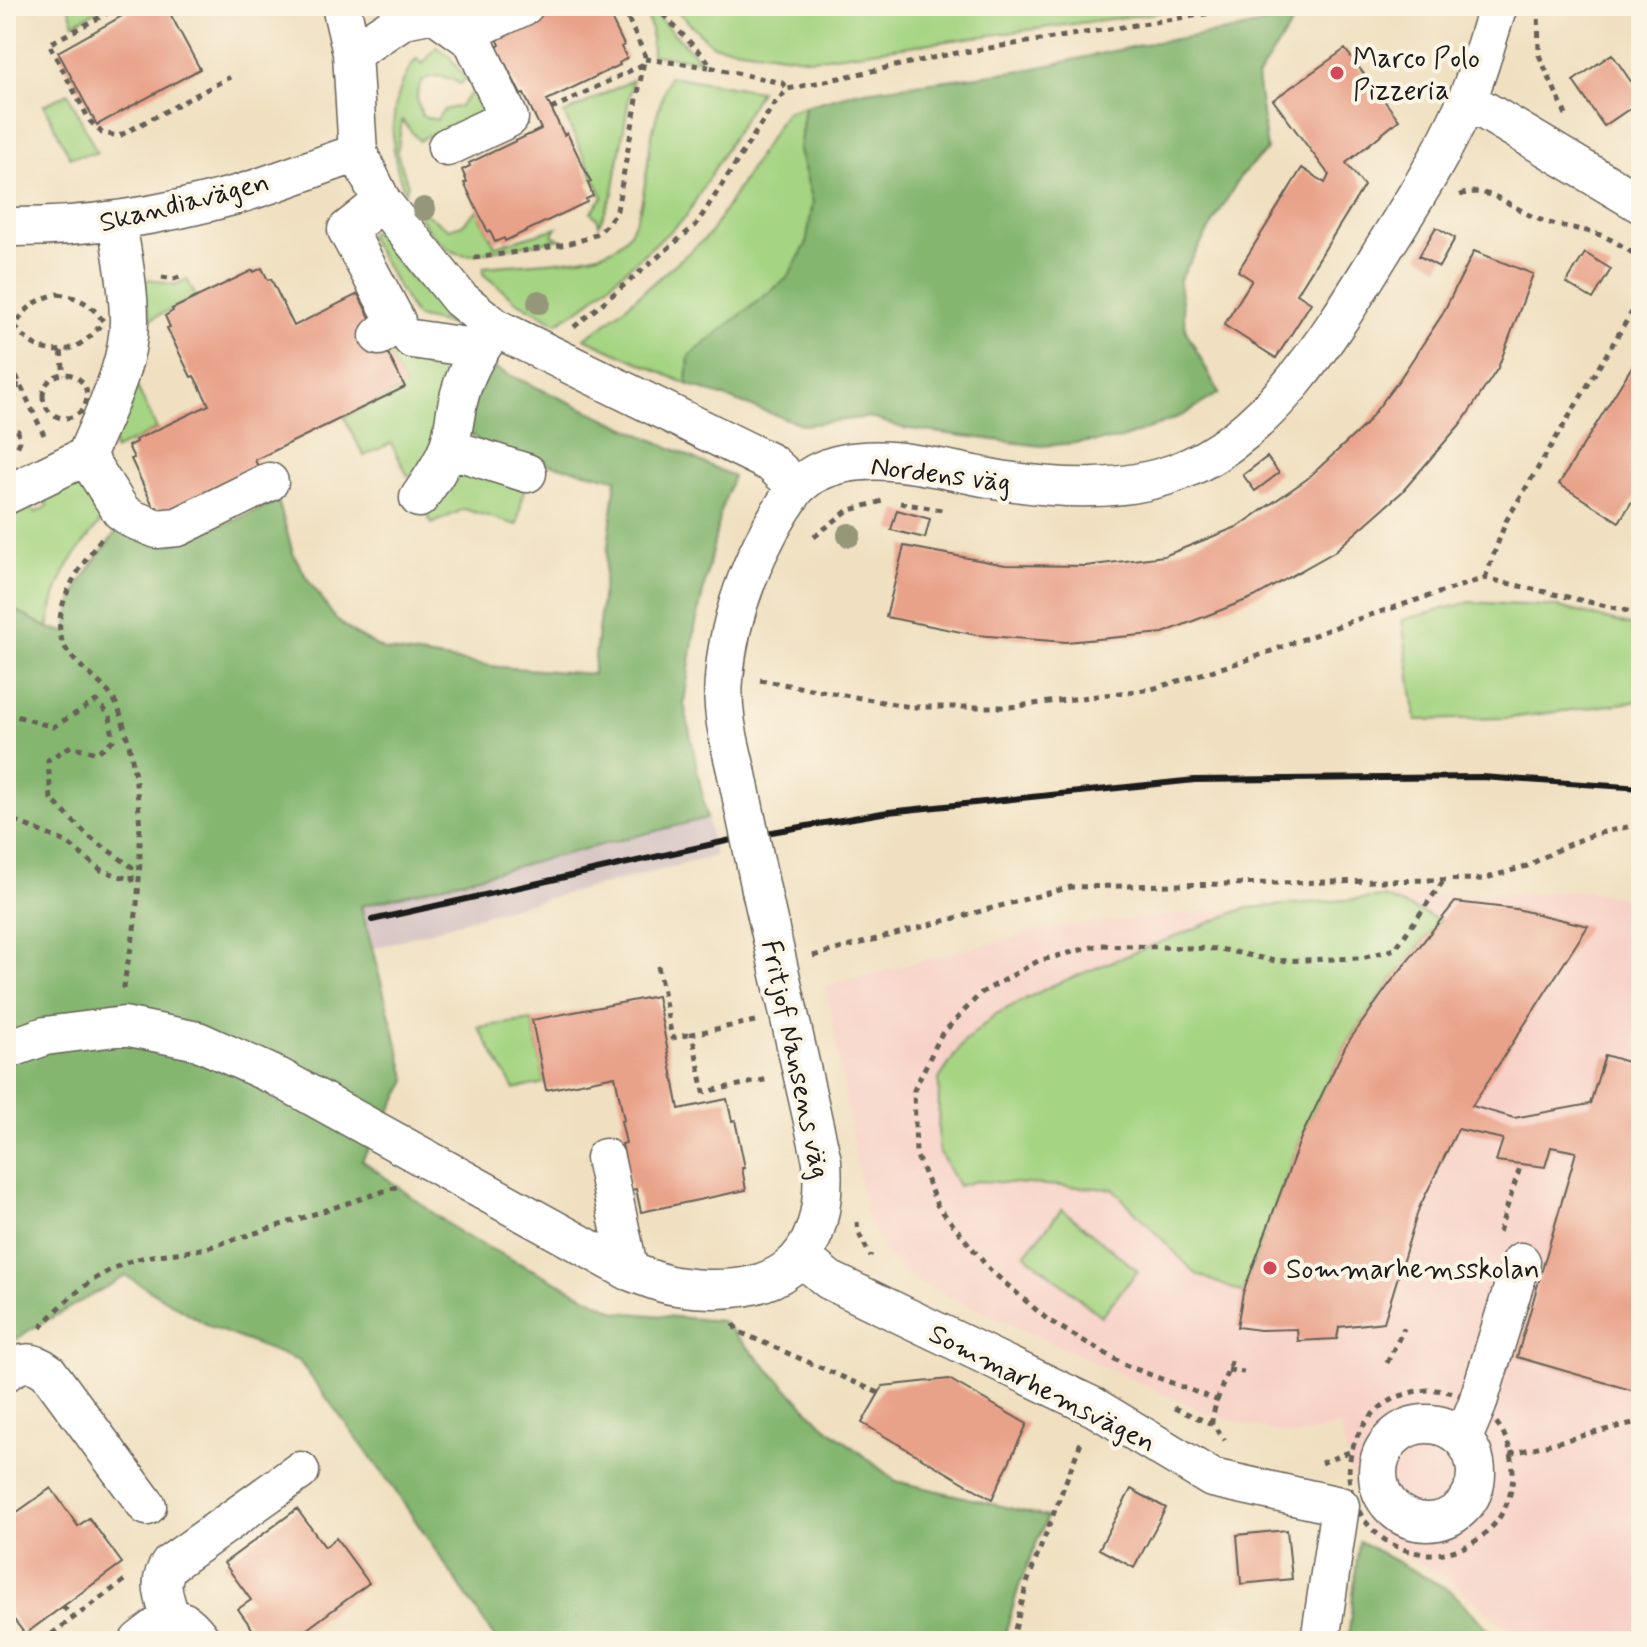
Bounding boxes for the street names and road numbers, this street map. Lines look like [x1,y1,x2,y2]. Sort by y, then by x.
street label: Skandiavägen [96,164,273,242]
street label: Nordens väg [869,449,1013,502]
street label: Fritjof Nansens väg [751,937,838,1182]
street label: Sommarhemsvägen [922,1316,1162,1462]

